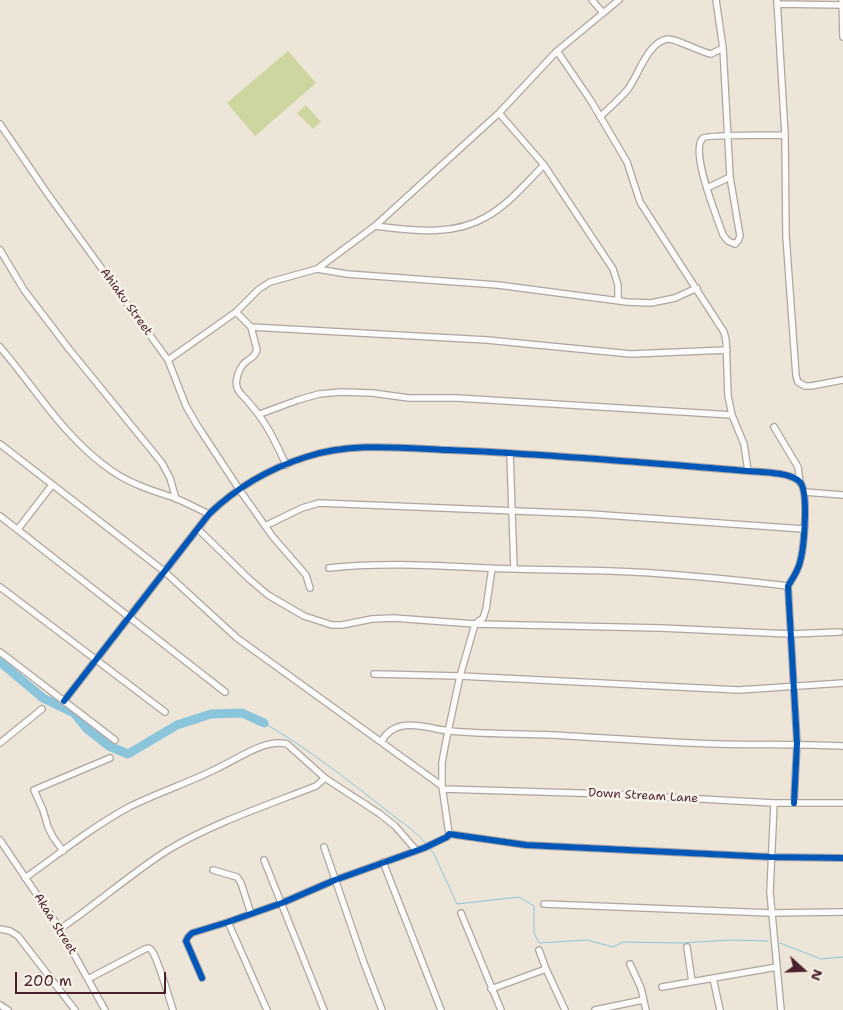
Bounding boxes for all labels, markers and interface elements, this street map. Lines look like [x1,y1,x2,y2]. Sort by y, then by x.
street label: Ahiaku Street [97,266,155,338]
street label: Down Stream Lane [588,786,698,806]
street label: Akaa Street [30,891,80,957]
north arrow [778,945,828,995]
scale bar [18,962,169,994]
text: N [807,967,827,983]
text: 200 m [23,971,72,991]

